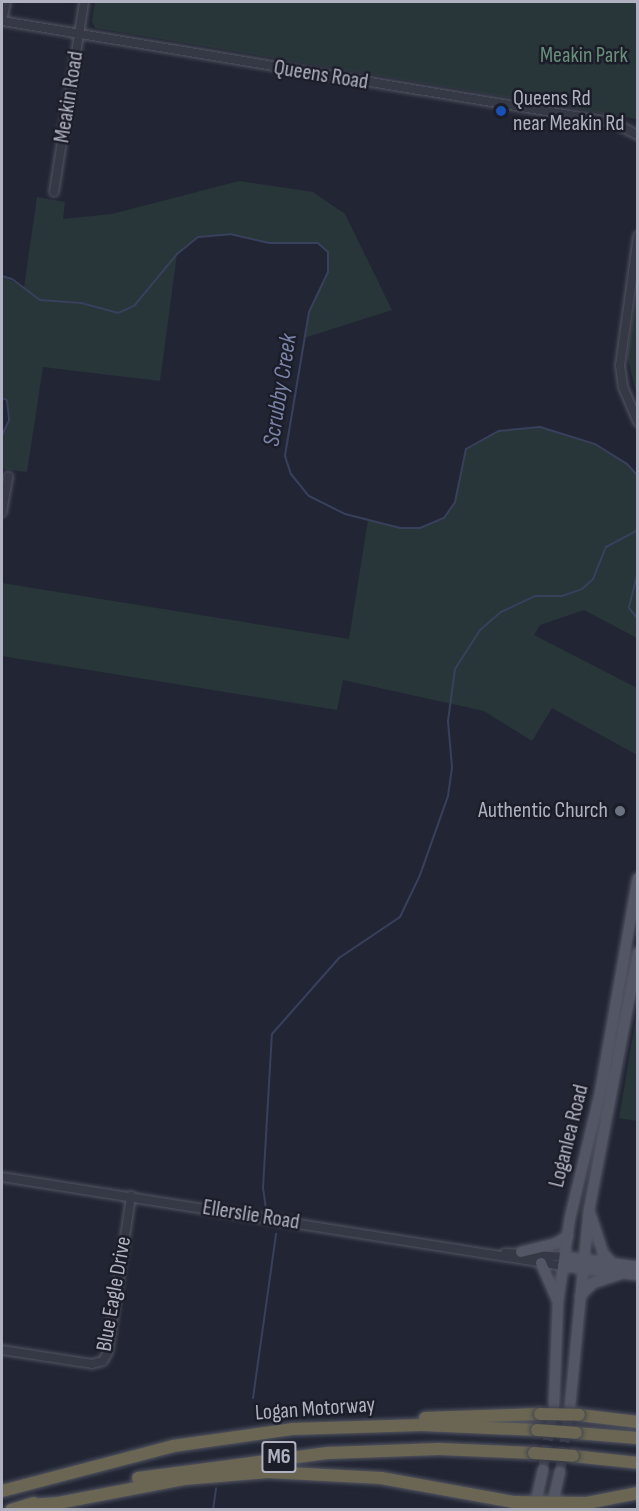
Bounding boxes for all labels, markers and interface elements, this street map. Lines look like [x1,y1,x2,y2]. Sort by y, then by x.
park label: Meakin Park [540,43,628,69]
street label: Meakin Road [49,49,89,145]
street label: Queens Road [272,55,370,95]
place label: Queens Rd near Meakin Rd [513,85,624,136]
marker: Queens Rd near Meakin Rd [494,104,508,118]
water label: Scrubby Creek [257,332,303,448]
place label: Authentic Church [478,798,608,824]
marker: Authentic Church [613,804,627,818]
street label: Loganlea Road [544,1082,594,1190]
street label: Ellerslie Road [201,1194,301,1236]
street label: Blue Eagle Drive [91,1234,137,1354]
street label: Logan Motorway [254,1392,376,1426]
road number: M6 [261,1439,297,1475]

